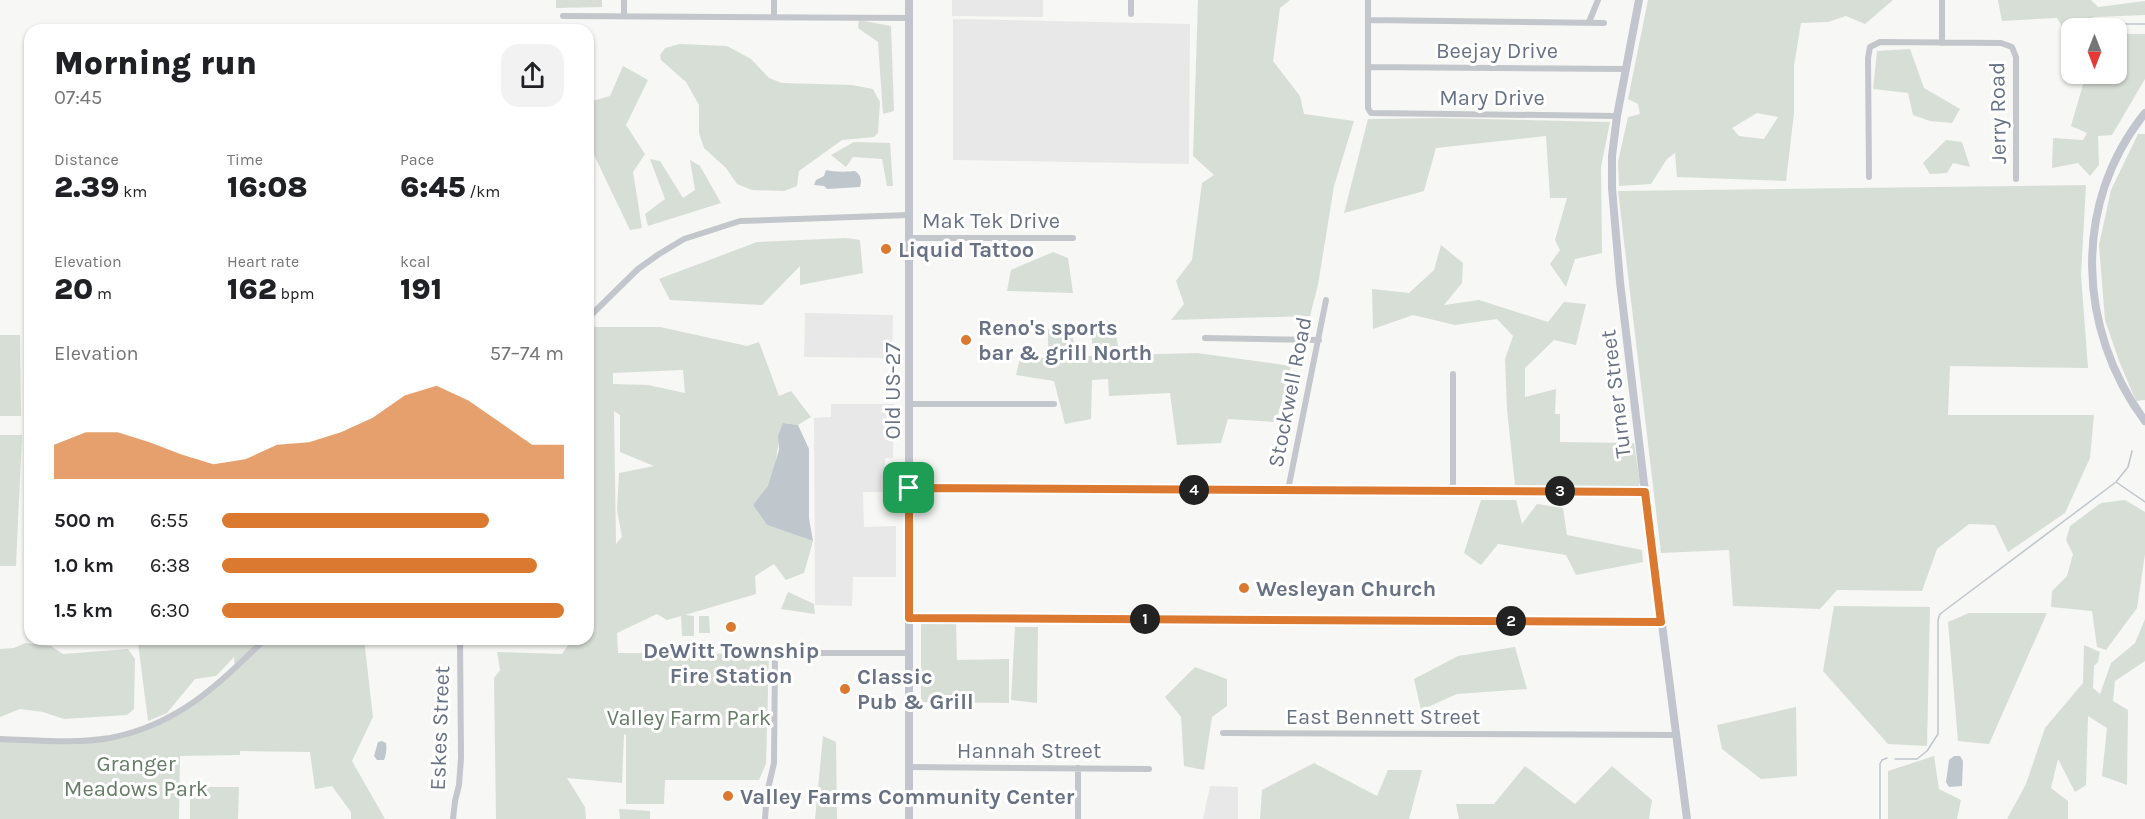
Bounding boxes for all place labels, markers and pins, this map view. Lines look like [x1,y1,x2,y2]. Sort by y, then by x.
place label: Liquid Tattoo [898,237,1034,263]
marker: Liquid Tattoo [879,242,893,256]
place label: Reno's sports bar & grill North [978,315,1152,366]
marker: Reno's sports bar & grill North [959,333,973,347]
pin [883,462,934,513]
pin: 4 [1179,475,1209,505]
pin: 3 [1545,476,1575,506]
place label: Wesleyan Church [1256,576,1436,602]
marker: Wesleyan Church [1237,581,1251,595]
pin: 1 [1130,604,1160,634]
pin: 2 [1496,606,1526,636]
marker: DeWitt Township Fire Station [724,620,738,634]
place label: DeWitt Township Fire Station [643,638,819,689]
place label: Classic Pub & Grill [857,664,974,715]
marker: Classic Pub & Grill [838,682,852,696]
place label: Valley Farms Community Center [740,784,1075,810]
marker: Valley Farms Community Center [721,789,735,803]

